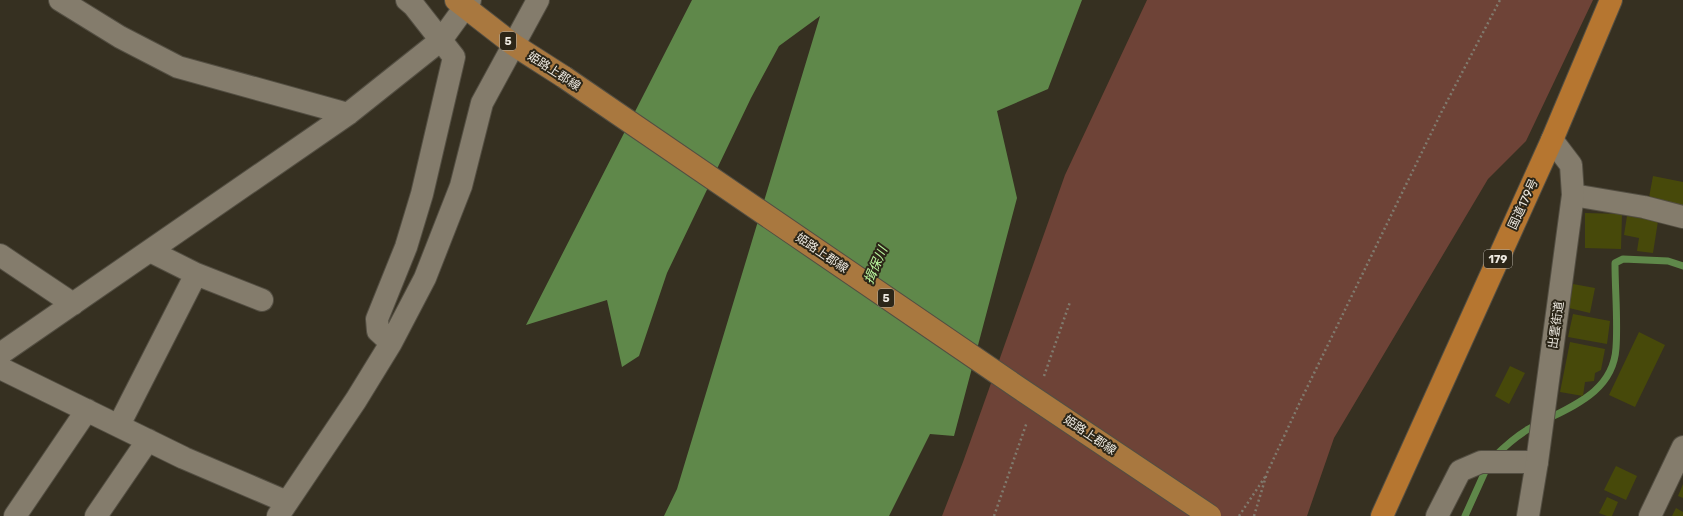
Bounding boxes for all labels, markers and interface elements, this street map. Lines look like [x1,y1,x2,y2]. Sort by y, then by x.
road number: 5 [500,32,516,50]
street label: 姫路上郡線 [525,49,583,93]
street label: 国道179号 [1505,176,1541,232]
street label: 姫路上郡線 [793,230,851,276]
water label: 揖保川 [861,242,891,286]
road number: 179 [1484,250,1512,268]
road number: 5 [878,289,894,307]
street label: 出雲街道 [1546,300,1566,350]
street label: 姫路上郡線 [1061,412,1119,458]

